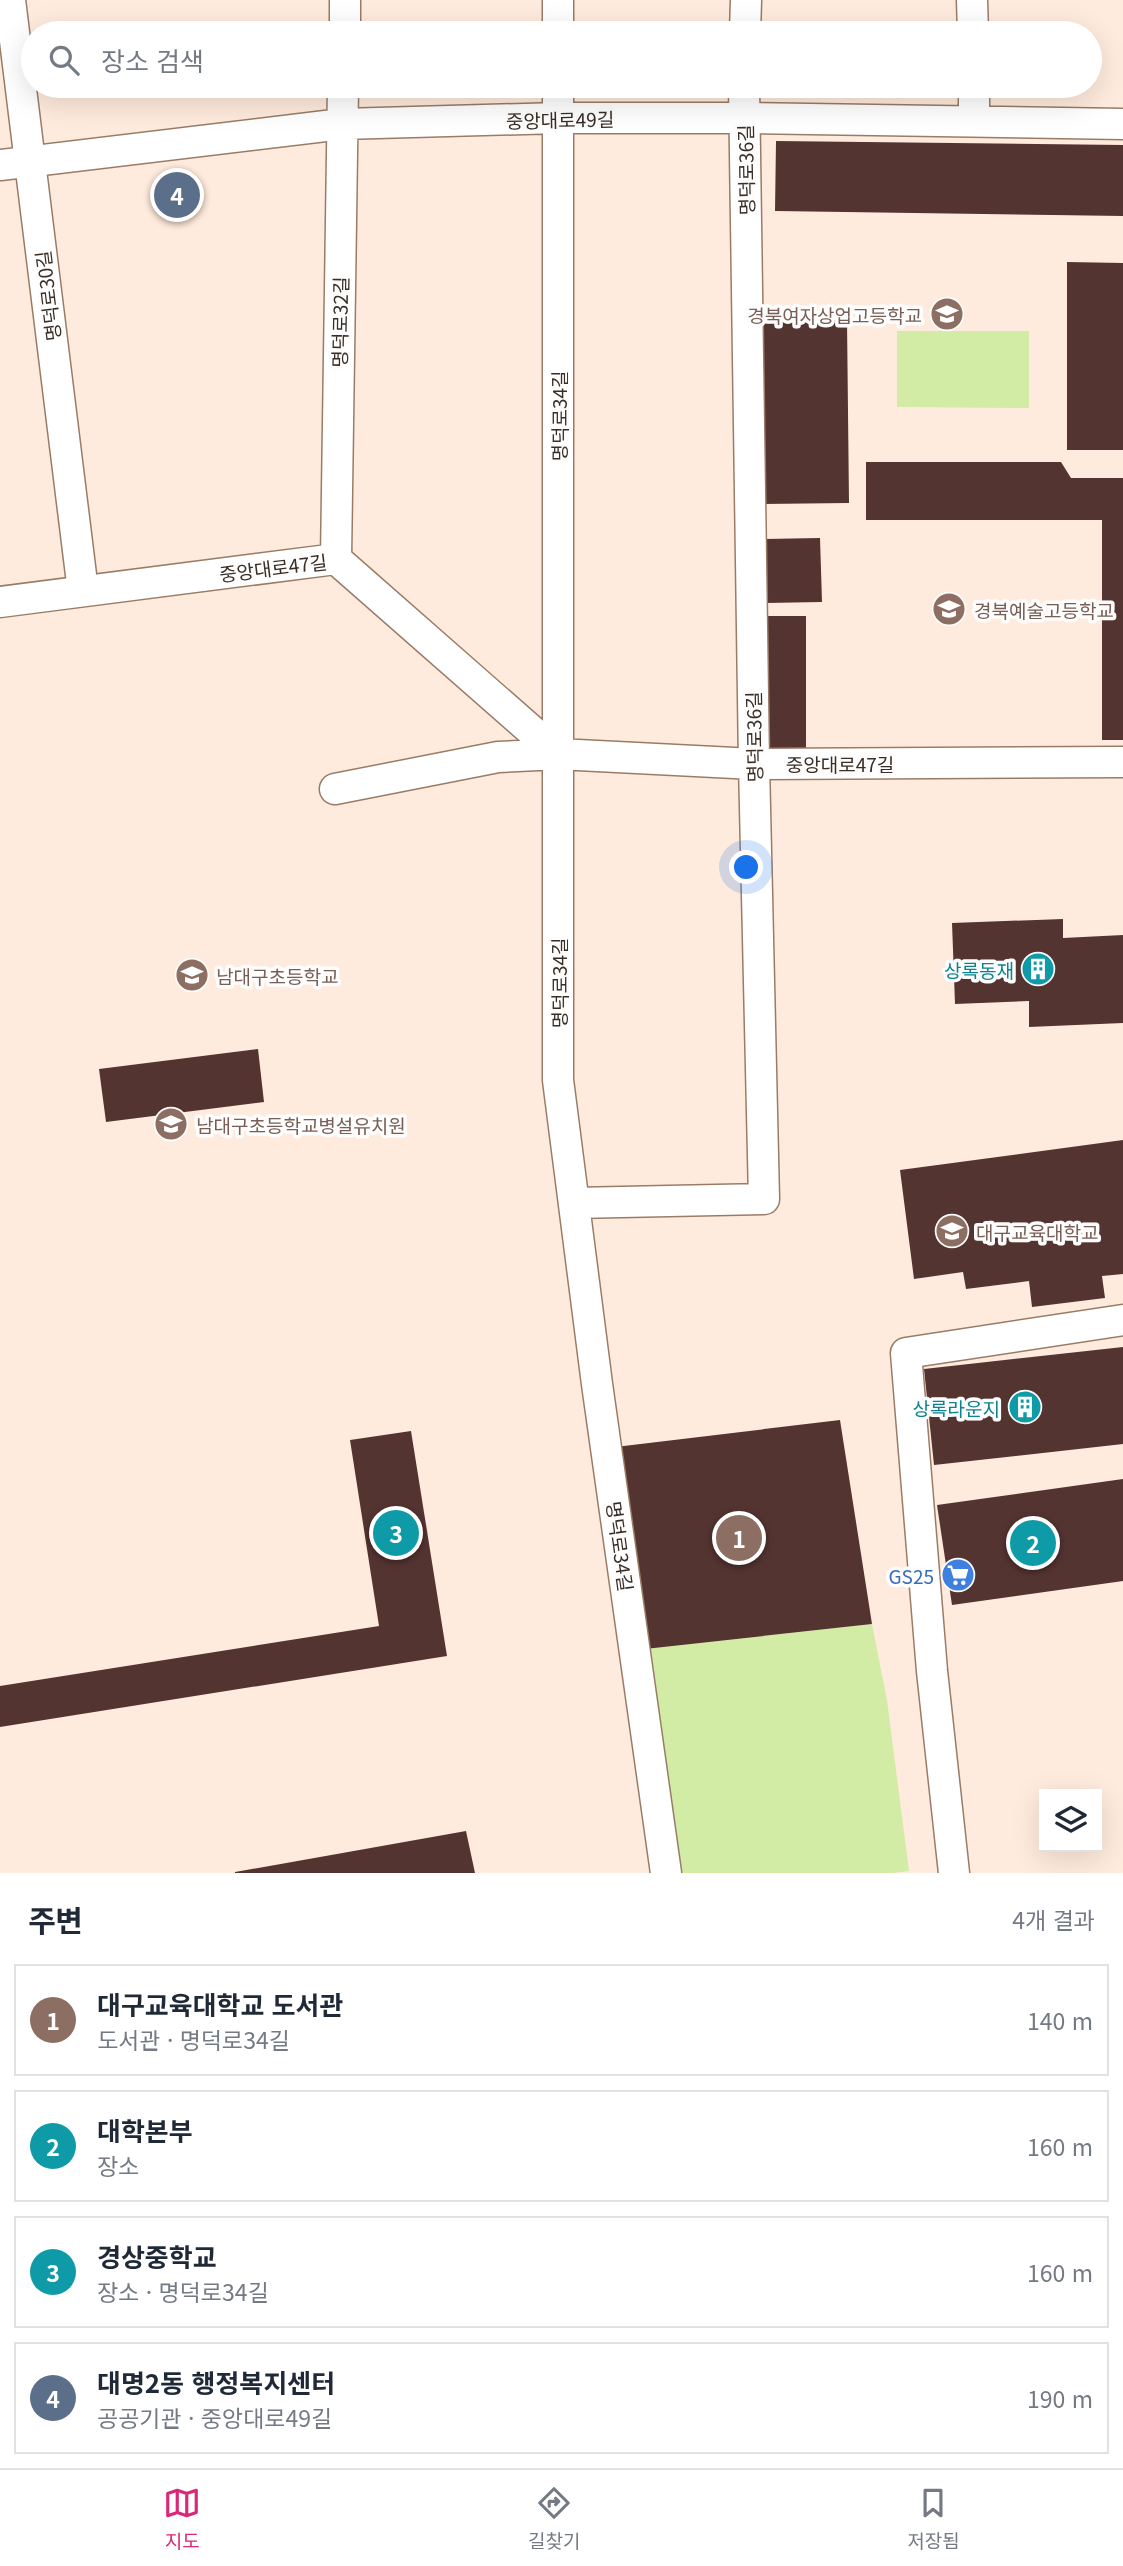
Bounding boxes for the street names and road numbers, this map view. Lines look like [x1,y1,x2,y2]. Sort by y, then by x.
street label: 중앙대로49길 [506,105,614,133]
street label: 명덕로36길 [731,124,759,216]
street label: 명덕로30길 [28,249,66,343]
street label: 명덕로32길 [325,276,353,368]
street label: 명덕로34길 [545,370,572,462]
street label: 중앙대로47길 [218,547,328,587]
street label: 명덕로36길 [739,691,767,783]
street label: 중앙대로47길 [786,750,894,777]
street label: 명덕로34길 [545,937,572,1029]
street label: 명덕로34길 [601,1499,641,1593]

